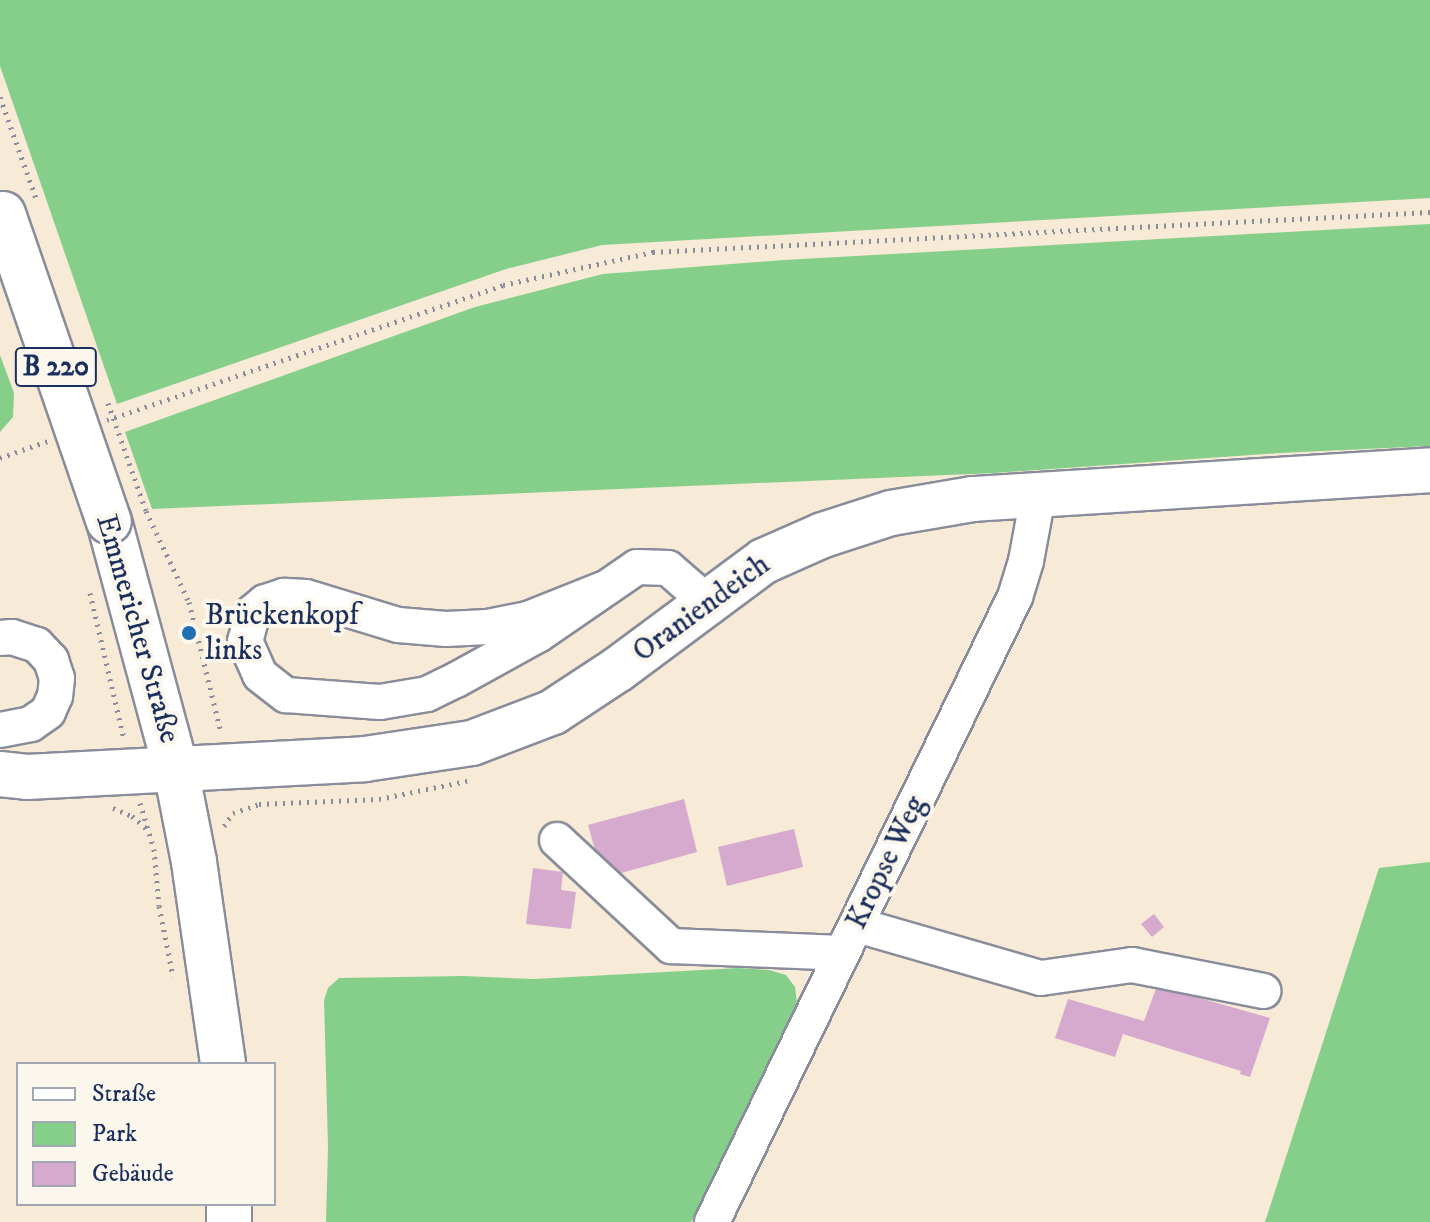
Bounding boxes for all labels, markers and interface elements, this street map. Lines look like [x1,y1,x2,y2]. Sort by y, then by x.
road number: B 220 [14,343,98,391]
street label: Emmericher Straße [87,511,187,747]
street label: Oraniendeich [627,547,777,671]
place label: Brückenkopf links [205,598,359,668]
marker: Brückenkopf links [180,624,198,642]
street label: Kropse Weg [839,790,935,936]
legend [16,1062,276,1206]
text: Straße [92,1079,156,1109]
text: Park [92,1119,137,1149]
text: Gebäude [92,1159,174,1189]

